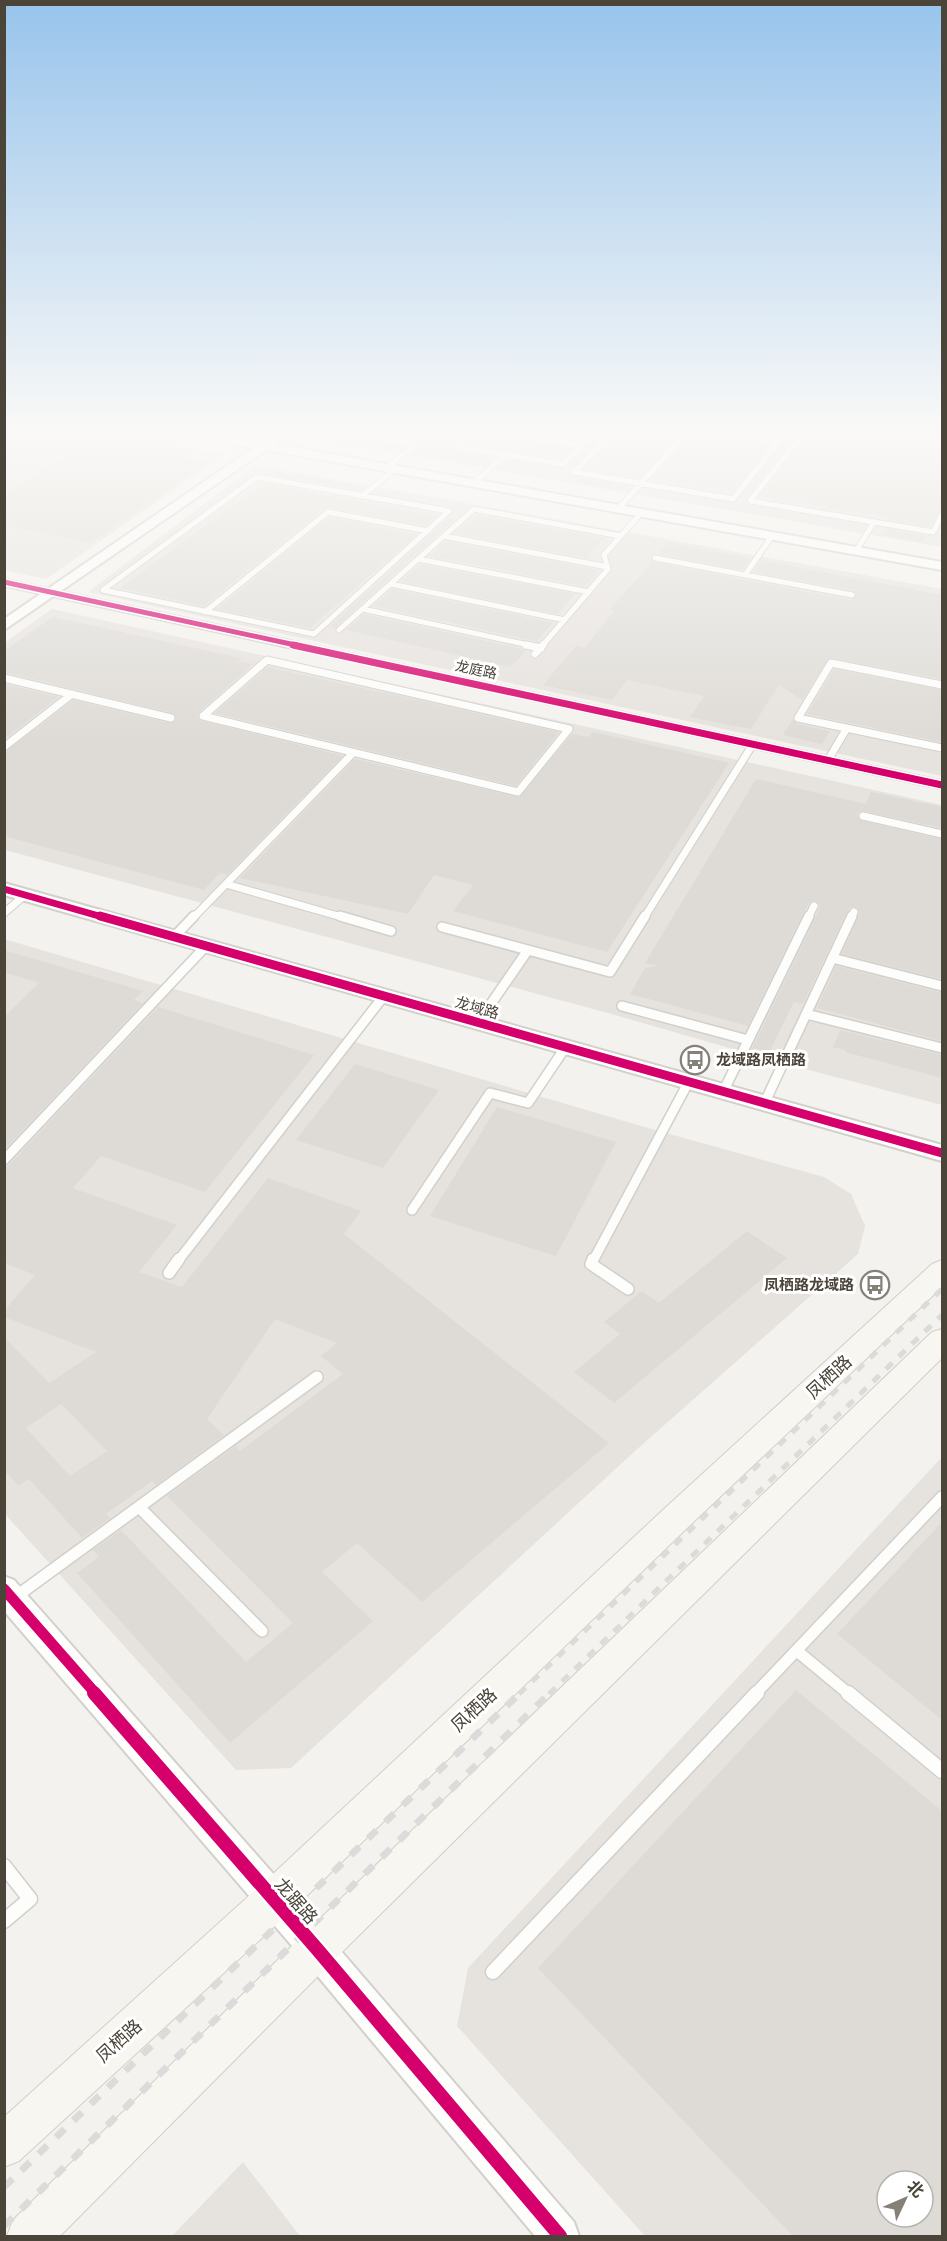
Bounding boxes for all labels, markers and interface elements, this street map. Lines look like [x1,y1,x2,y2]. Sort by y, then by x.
street label: 龙庭路 [454,657,498,683]
street label: 龙域路 [453,993,501,1023]
bus stop icon: 龙域路凤栖路 [679,1044,711,1076]
place label: 龙域路凤栖路 [716,1051,806,1069]
bus stop icon: 凤栖路龙域路 [859,1269,891,1301]
place label: 凤栖路龙域路 [764,1276,854,1294]
street label: 凤栖路 [802,1351,856,1403]
street label: 凤栖路 [447,1684,501,1736]
street label: 龙踞路 [270,1873,322,1929]
street label: 凤栖路 [92,2015,146,2067]
north arrow [875,2169,935,2229]
text: 北 [902,2177,928,2202]

